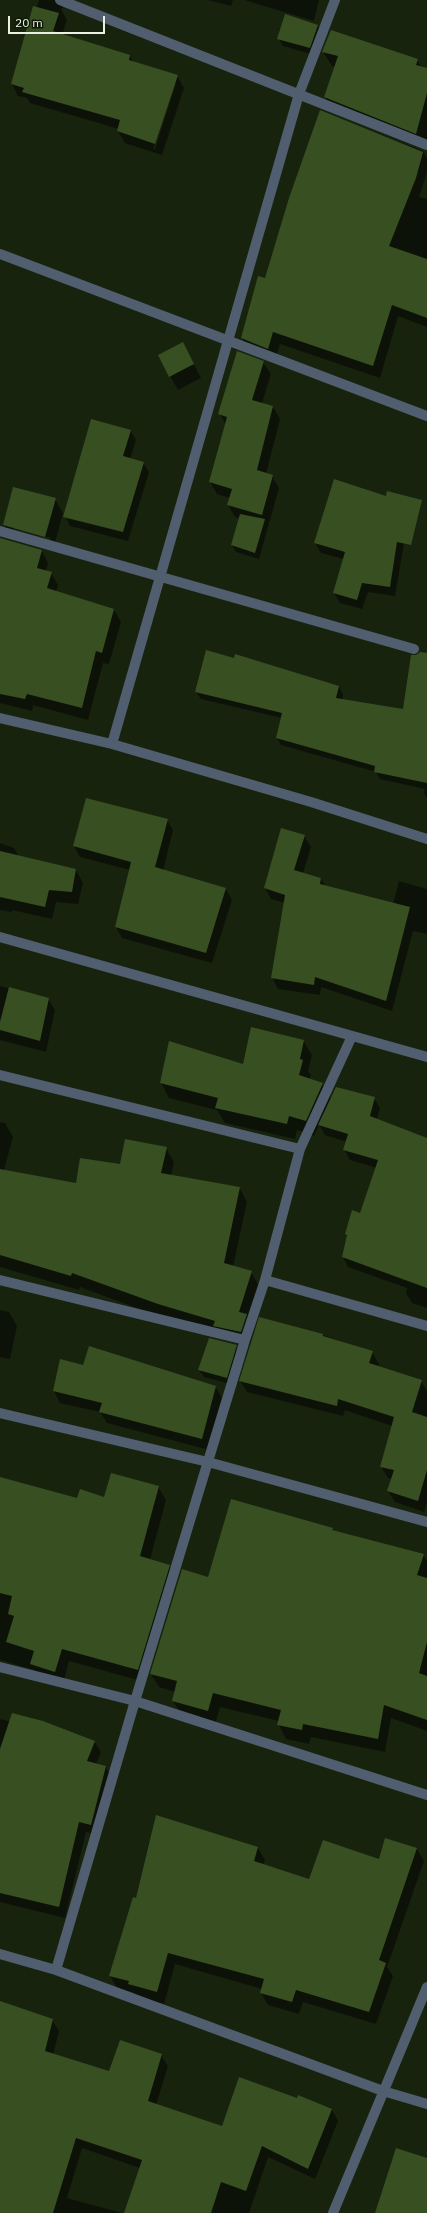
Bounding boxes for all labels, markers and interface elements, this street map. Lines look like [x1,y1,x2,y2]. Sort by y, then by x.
scale bar [10,8,107,34]
text: 20 m [15,15,43,30]

